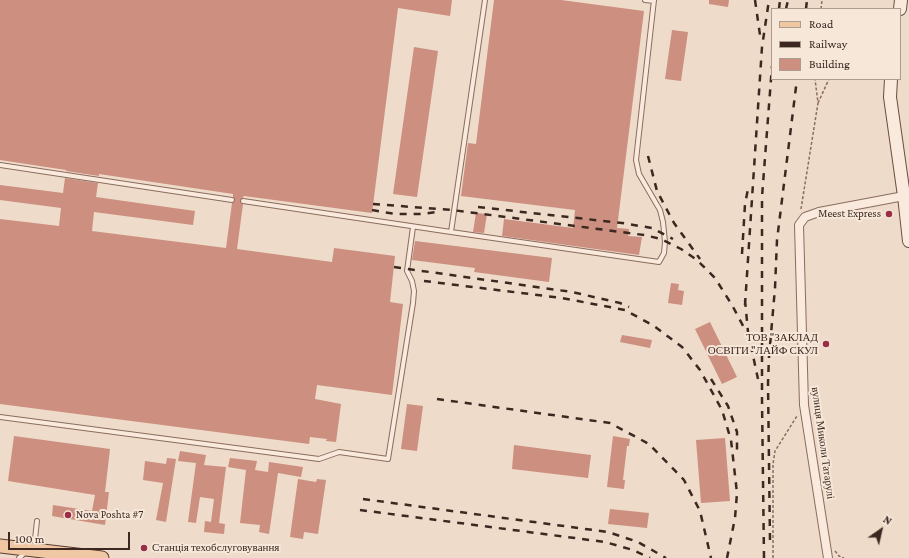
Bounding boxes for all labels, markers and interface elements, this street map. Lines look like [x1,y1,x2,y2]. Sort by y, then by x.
legend [771,8,901,80]
text: Road [809,17,833,31]
text: Railway [809,37,847,51]
text: Building [809,57,850,71]
place label: Meest Express [818,207,881,221]
marker: Meest Express [884,209,894,219]
place label: ТОВ "ЗАКЛАД ОСВІТИ "ЛАЙФ СКУЛ [708,331,818,357]
marker: ТОВ "ЗАКЛАД ОСВІТИ "ЛАЙФ СКУЛ [821,339,831,349]
street label: вулиця Миколи Татарулі [809,386,837,500]
place label: Nova Poshta #7 [76,508,143,522]
marker: Nova Poshta #7 [63,510,73,520]
north arrow [861,510,901,550]
text: N [881,513,894,527]
scale bar [10,524,132,550]
text: 100 m [15,532,44,546]
place label: Станція техобслуговування [152,541,279,555]
marker: Станція техобслуговування [139,543,149,553]

